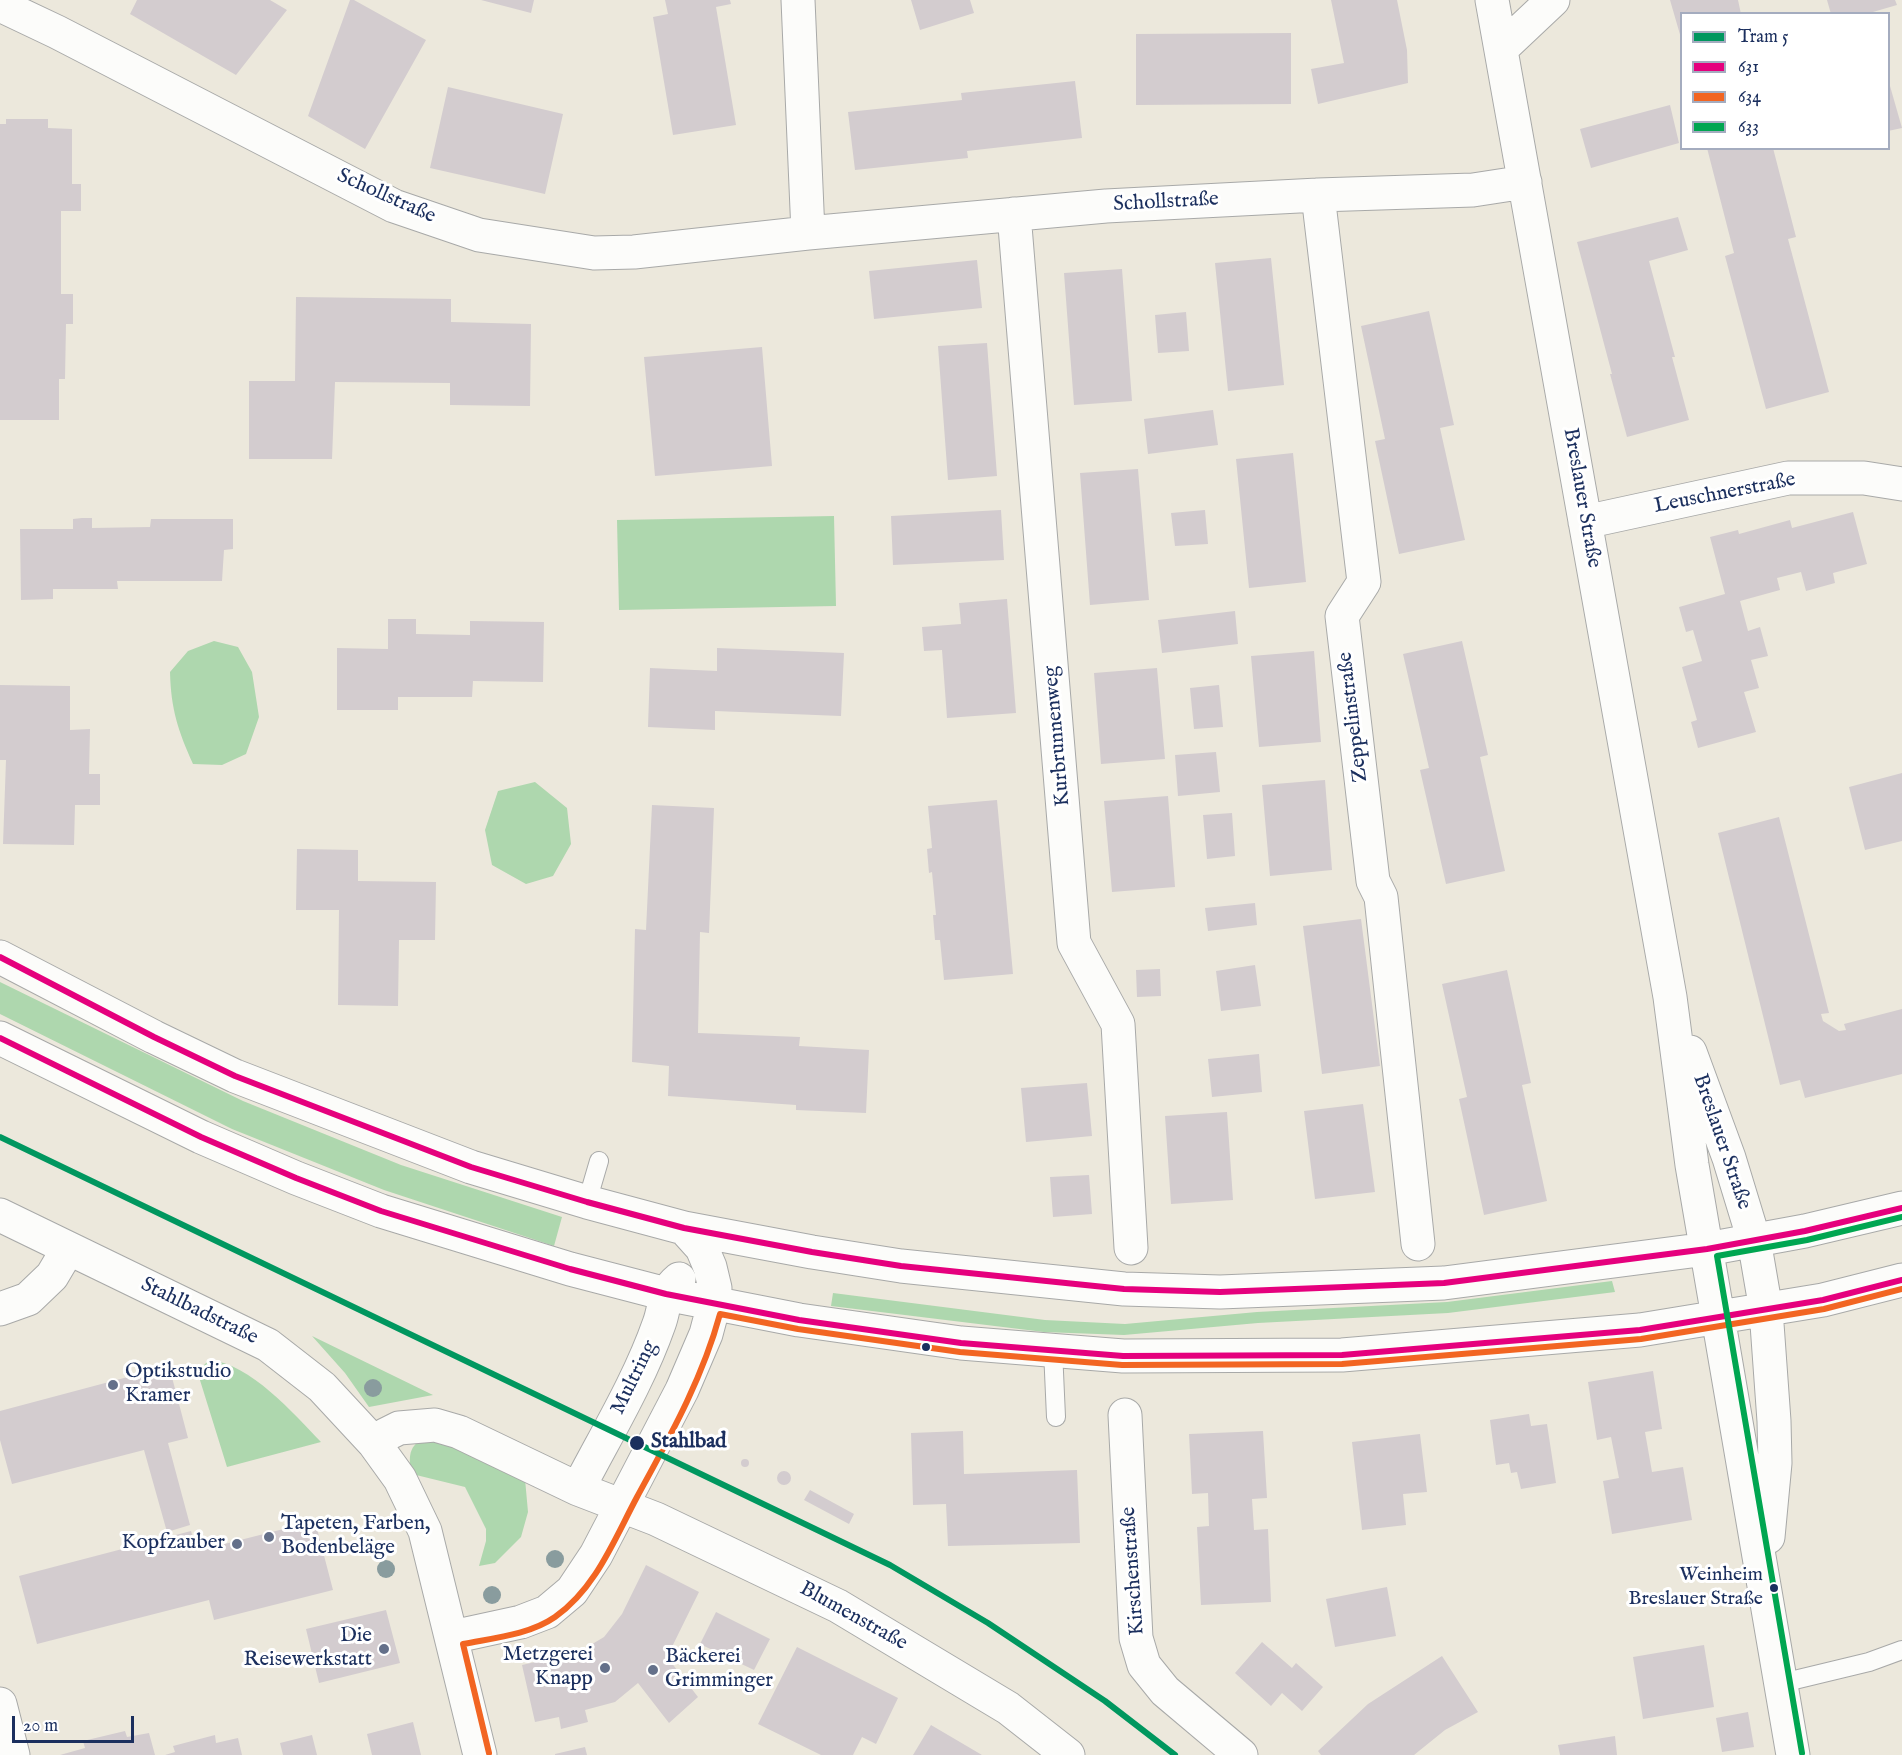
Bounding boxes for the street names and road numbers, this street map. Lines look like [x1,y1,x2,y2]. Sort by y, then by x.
street label: Schollstraße [333,164,439,230]
street label: Schollstraße [1113,188,1219,218]
street label: Breslauer Straße [1556,426,1606,570]
street label: Leuschnerstraße [1652,468,1798,520]
street label: Zeppelinstraße [1334,650,1374,784]
street label: Kurbrunnenweg [1039,665,1077,807]
street label: Breslauer Straße [1686,1071,1756,1213]
street label: Stahlbadstraße [136,1273,262,1351]
street label: Multring [606,1337,664,1419]
street label: Kirschenstraße [1117,1506,1151,1636]
street label: Blumenstraße [795,1577,911,1657]

